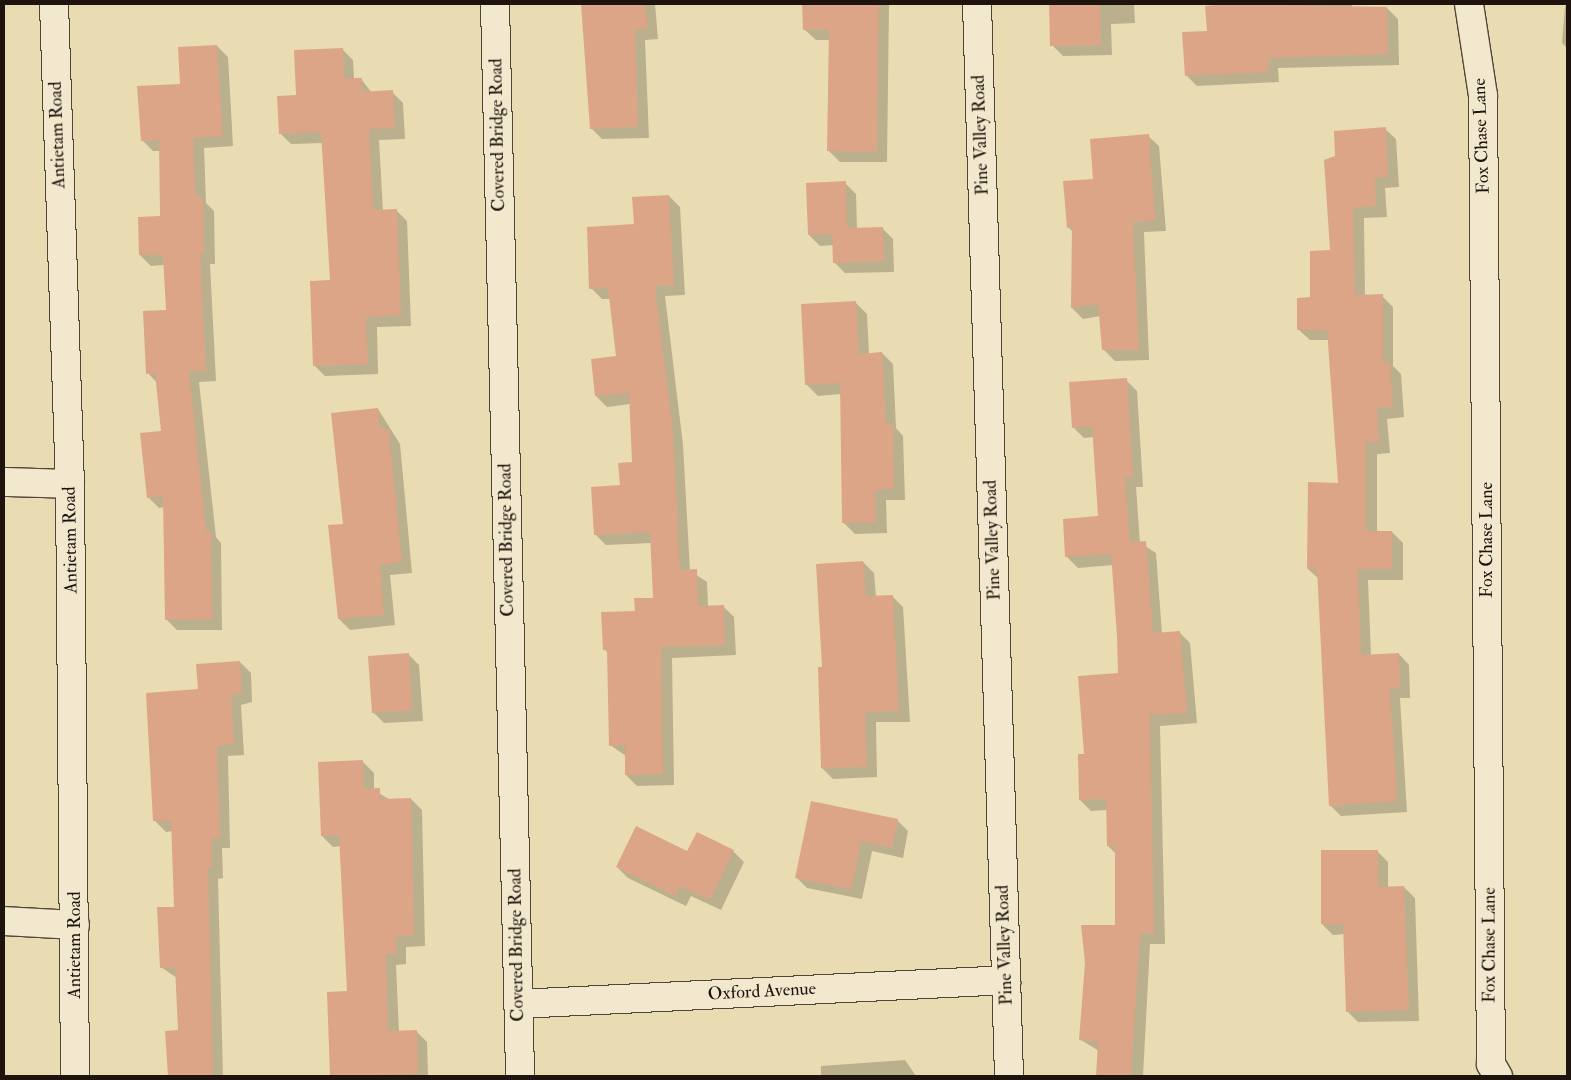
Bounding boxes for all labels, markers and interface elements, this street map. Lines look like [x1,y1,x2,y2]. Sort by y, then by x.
street label: Covered Bridge Road [486,58,510,212]
street label: Pine Valley Road [968,74,994,196]
street label: Fox Chase Lane [1469,78,1495,194]
street label: Antietam Road [45,81,71,189]
street label: Covered Bridge Road [495,463,519,617]
street label: Pine Valley Road [980,479,1006,601]
street label: Fox Chase Lane [1476,482,1498,598]
street label: Antietam Road [59,486,83,594]
street label: Covered Bridge Road [505,868,529,1022]
street label: Pine Valley Road [992,884,1018,1006]
street label: Fox Chase Lane [1479,887,1501,1003]
street label: Antietam Road [64,891,86,999]
street label: Oxford Avenue [707,978,817,1006]

